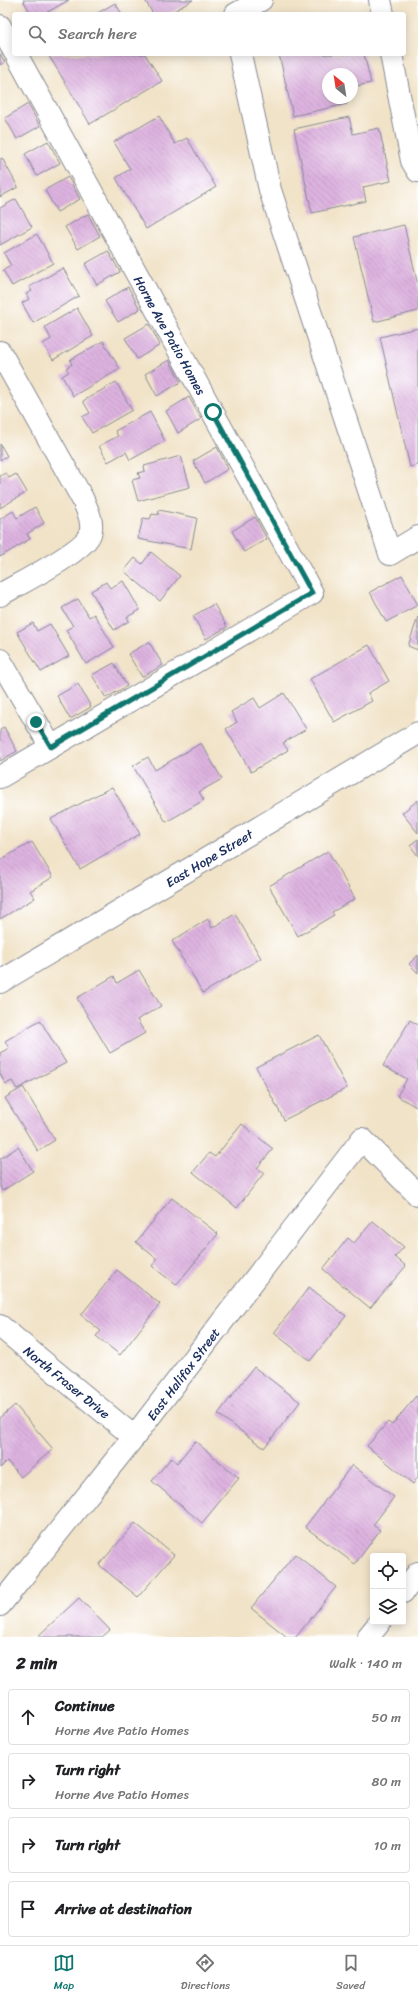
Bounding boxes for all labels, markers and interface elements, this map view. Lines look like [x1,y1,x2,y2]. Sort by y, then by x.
search box [12,12,406,56]
text: Search here [58,21,137,47]
icon: search [26,23,48,45]
north arrow [322,68,358,104]
street label: Horne Ave Patio Homes [127,271,212,400]
route start [204,403,222,421]
route end [27,713,45,731]
street label: East Hope Street [161,823,258,894]
street label: East Halifax Street [141,1323,226,1426]
street label: North Fraser Drive [18,1340,116,1425]
map controls [370,1553,406,1625]
button: locate [370,1553,406,1589]
button: layers [370,1589,406,1625]
text: 2 min [16,1648,57,1678]
text: Walk · 140 m [329,1652,402,1675]
text: Continue [55,1693,115,1719]
icon: ahead [17,1706,39,1728]
text: 50 m [371,1706,401,1729]
text: Horne Ave Patio Homes [55,1719,189,1742]
text: Turn right [55,1757,120,1783]
icon: right [17,1770,39,1792]
text: 80 m [372,1770,401,1793]
text: Horne Ave Patio Homes [55,1783,189,1806]
text: Turn right [55,1832,120,1858]
icon: right [17,1834,39,1856]
text: 10 m [374,1834,401,1857]
text: Arrive at destination [55,1896,192,1922]
icon: arrive [17,1898,39,1920]
tab: Map [53,1952,75,1995]
tab: Directions [181,1952,230,1995]
tab: Saved [336,1952,365,1995]

